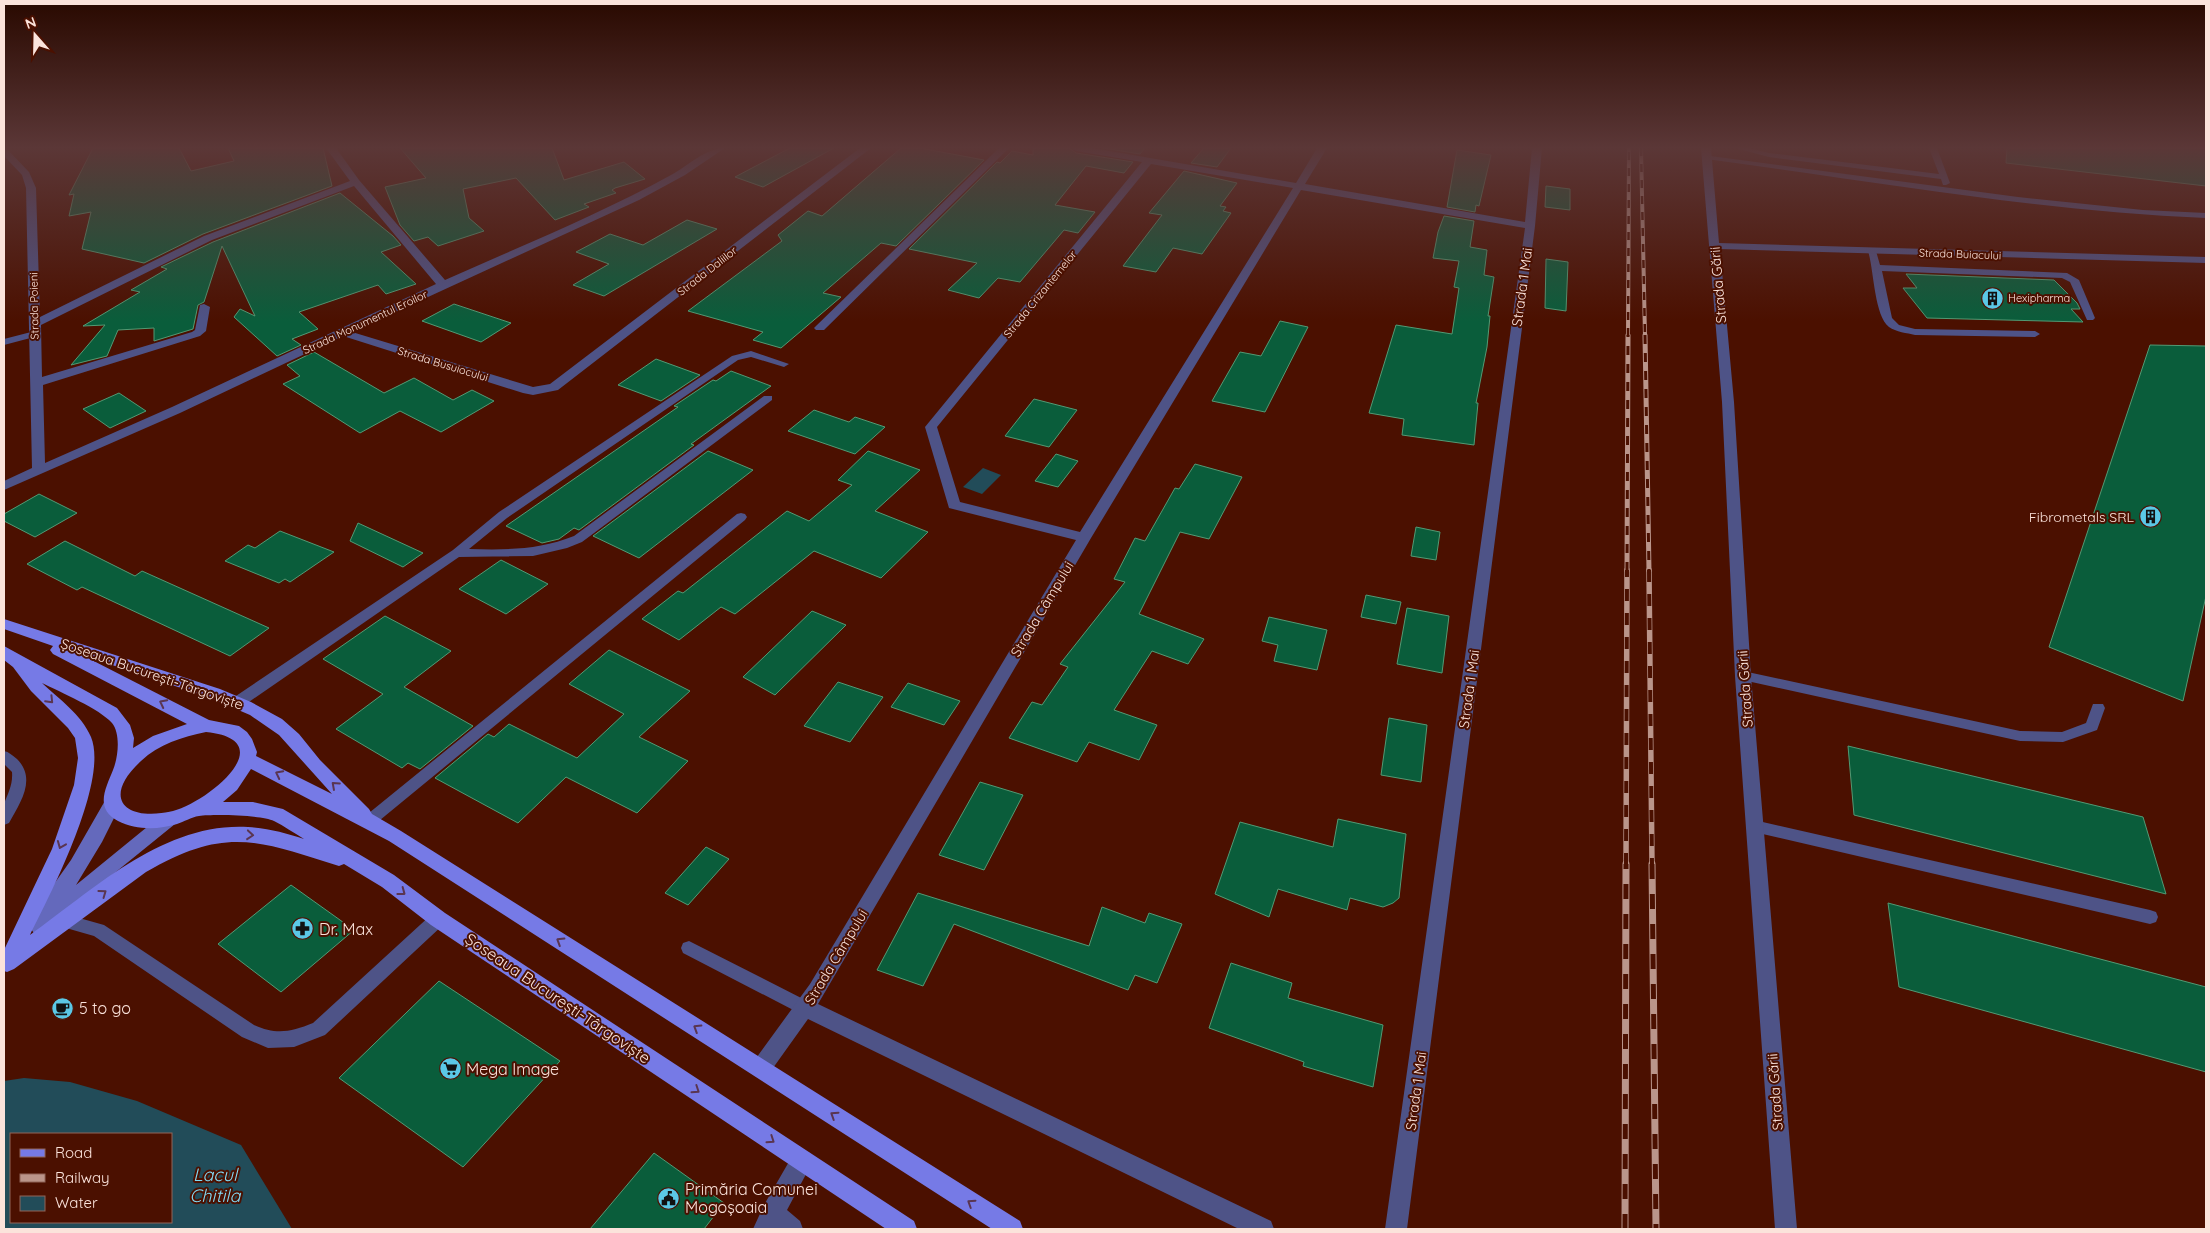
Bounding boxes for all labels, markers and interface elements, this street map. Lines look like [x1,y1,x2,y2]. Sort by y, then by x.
north arrow [10,10,60,60]
text: N [23,13,38,33]
street label: Strada Daliilor [674,243,740,299]
street label: Strada Gării [1706,246,1730,324]
street label: Strada Buiacului [1919,246,2001,262]
street label: Strada Crizantemelor [1000,247,1080,341]
street label: Strada 1 Mai [1508,247,1536,327]
street label: Strada Poieni [26,272,42,340]
building icon: Hexipharma [1980,286,2004,310]
street label: Strada Monumentul Eroilor [300,287,430,357]
place label: Hexipharma [2008,291,2070,305]
street label: Strada Busuiocului [396,344,490,384]
building icon: Fibrometals SRL [2138,505,2162,529]
place label: Fibrometals SRL [2029,508,2135,526]
street label: Strada Câmpului [1006,558,1078,660]
street label: Șoseaua București-Târgoviște [58,634,246,714]
street label: Strada 1 Mai [1455,649,1483,729]
street label: Strada Gării [1733,650,1757,728]
one-way arrow [44,694,53,703]
one-way arrow [159,699,168,709]
one-way arrow [275,770,284,780]
one-way arrow [332,782,341,791]
one-way arrow [247,829,255,840]
one-way arrow [56,840,67,849]
one-way arrow [396,886,406,895]
one-way arrow [97,890,107,899]
street label: Strada Câmpului [800,906,872,1008]
pharmacy icon: Dr. Max [291,917,315,941]
place label: Dr. Max [319,919,373,939]
street label: Șoseaua București-Târgoviște [462,928,654,1068]
one-way arrow [556,938,566,947]
cafe icon: 5 to go [51,996,75,1020]
place label: 5 to go [79,998,131,1018]
one-way arrow [694,1025,703,1034]
street label: Strada 1 Mai [1402,1051,1430,1131]
street label: Strada Gării [1763,1053,1787,1131]
supermarket icon: Mega Image [438,1057,462,1081]
place label: Mega Image [466,1059,559,1079]
one-way arrow [691,1084,700,1093]
one-way arrow [831,1112,840,1121]
legend [10,1133,172,1223]
one-way arrow [765,1133,774,1143]
text: Road [55,1143,92,1162]
water label: Lacul Chitila [190,1163,242,1207]
text: Railway [55,1168,110,1187]
place label: Primăria Comunei Mogoșoaia [685,1179,818,1217]
public building icon: Primăria Comunei Mogoșoaia [657,1186,681,1210]
text: Water [55,1193,98,1212]
one-way arrow [968,1200,977,1209]

